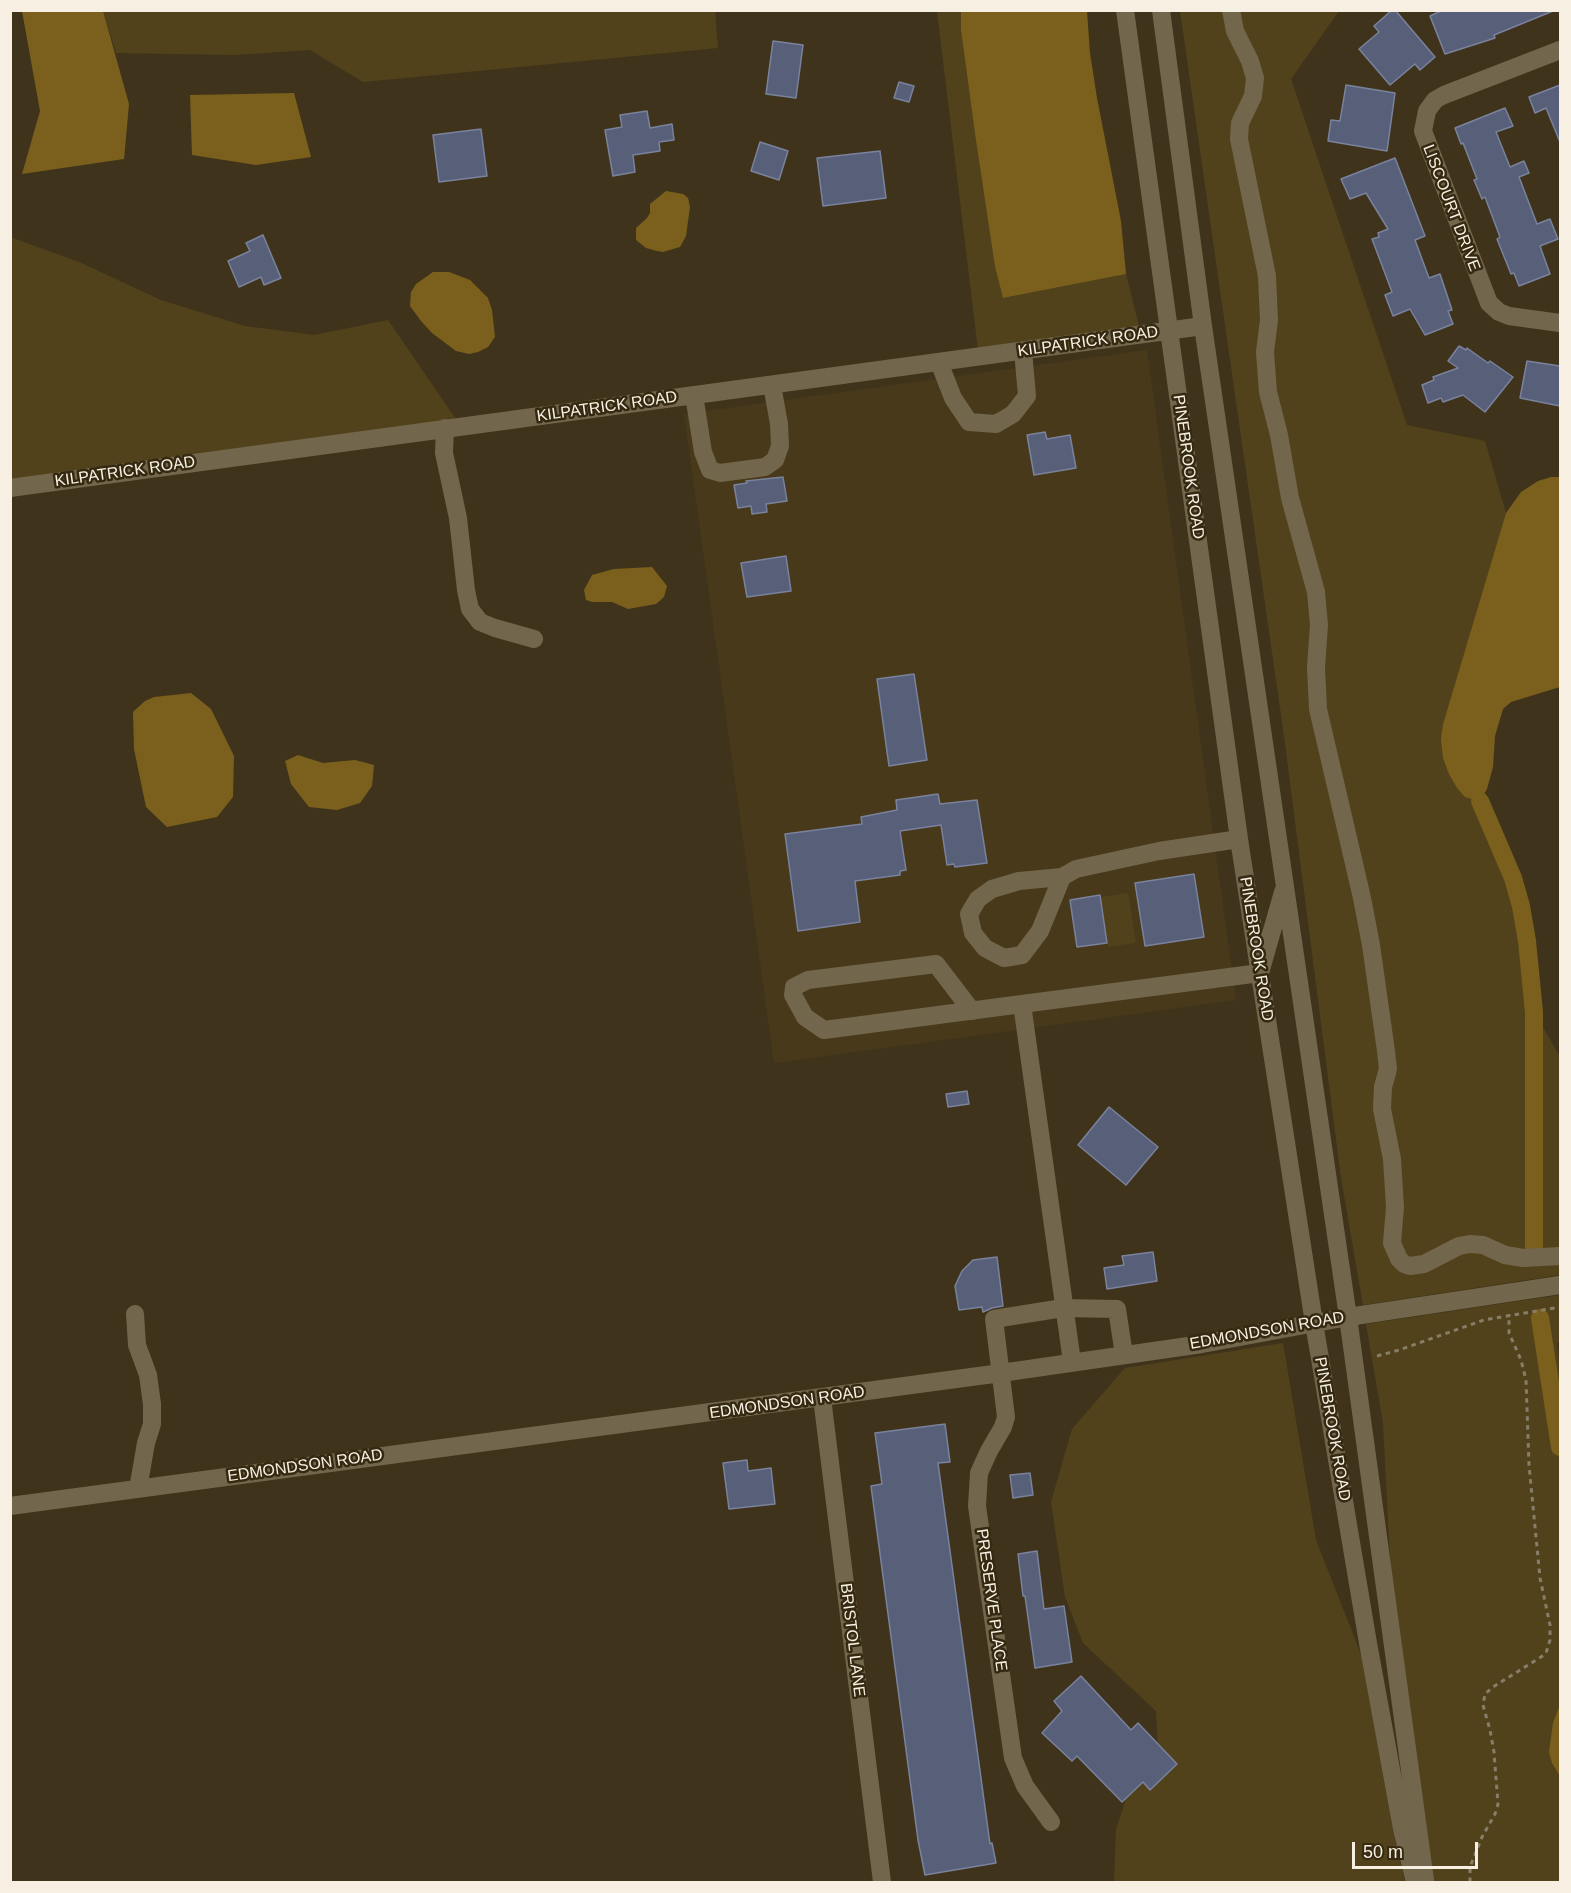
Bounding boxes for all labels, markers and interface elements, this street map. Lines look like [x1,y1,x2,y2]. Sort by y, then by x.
street label: LISCOURT DRIVE [1418,142,1484,274]
street label: KILPATRICK ROAD [1017,323,1159,361]
street label: KILPATRICK ROAD [536,388,678,426]
street label: PINEBROOK ROAD [1168,393,1208,541]
street label: KILPATRICK ROAD [54,453,196,491]
street label: PINEBROOK ROAD [1235,875,1277,1023]
street label: EDMONDSON ROAD [1188,1308,1346,1354]
street label: PINEBROOK ROAD [1310,1356,1354,1502]
street label: EDMONDSON ROAD [708,1383,866,1423]
street label: EDMONDSON ROAD [226,1446,384,1486]
street label: PRESERVE PLACE [971,1527,1011,1673]
street label: BRISTOL LANE [835,1582,869,1698]
scale bar [1355,1830,1481,1868]
text: 50 m [1363,1842,1403,1862]

